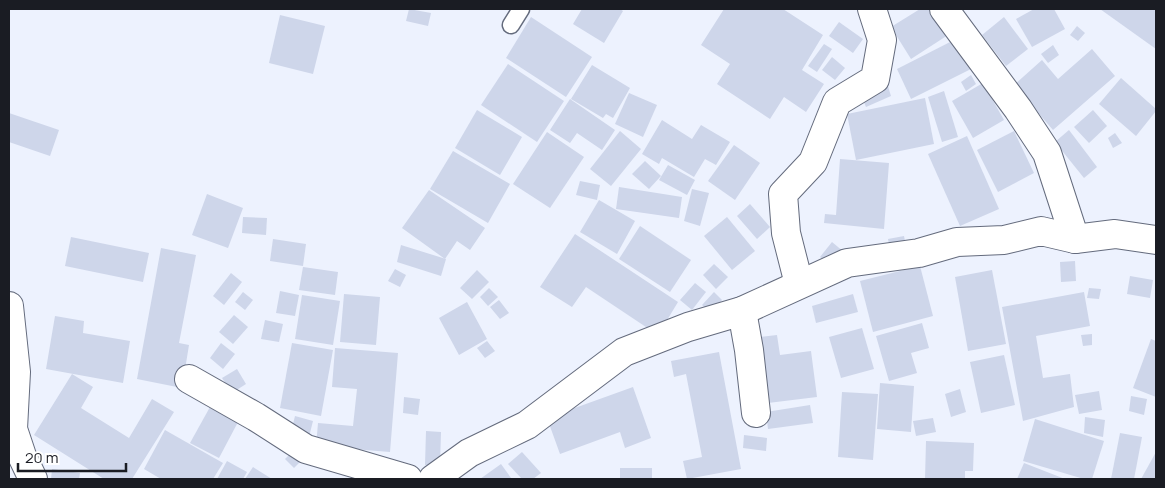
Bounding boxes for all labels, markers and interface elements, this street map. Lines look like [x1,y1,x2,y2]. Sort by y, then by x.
scale bar [18,440,125,472]
text: 20 m [25,447,58,468]

